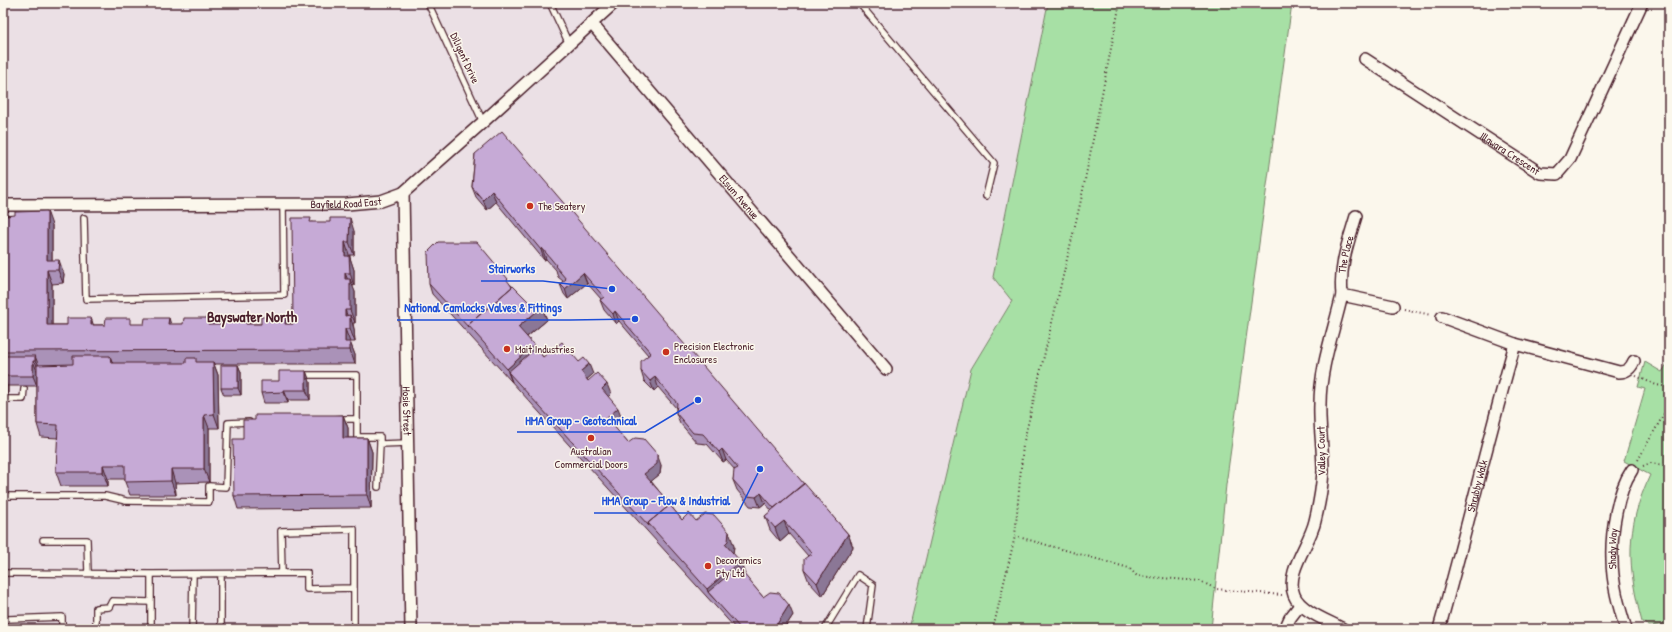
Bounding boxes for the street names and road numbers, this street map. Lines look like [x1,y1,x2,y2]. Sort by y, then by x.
street label: Diligent Drive [447,30,483,86]
street label: Illawara Crescent [1477,129,1543,178]
street label: Elsum Avenue [716,172,763,222]
street label: Bayfield Road East [311,194,382,211]
street label: The Place [1335,233,1357,274]
street label: Hosie Street [400,386,414,436]
street label: Valley Court [1314,426,1328,476]
street label: Shrubby Walk [1464,458,1491,513]
street label: Shady Way [1605,527,1621,570]

